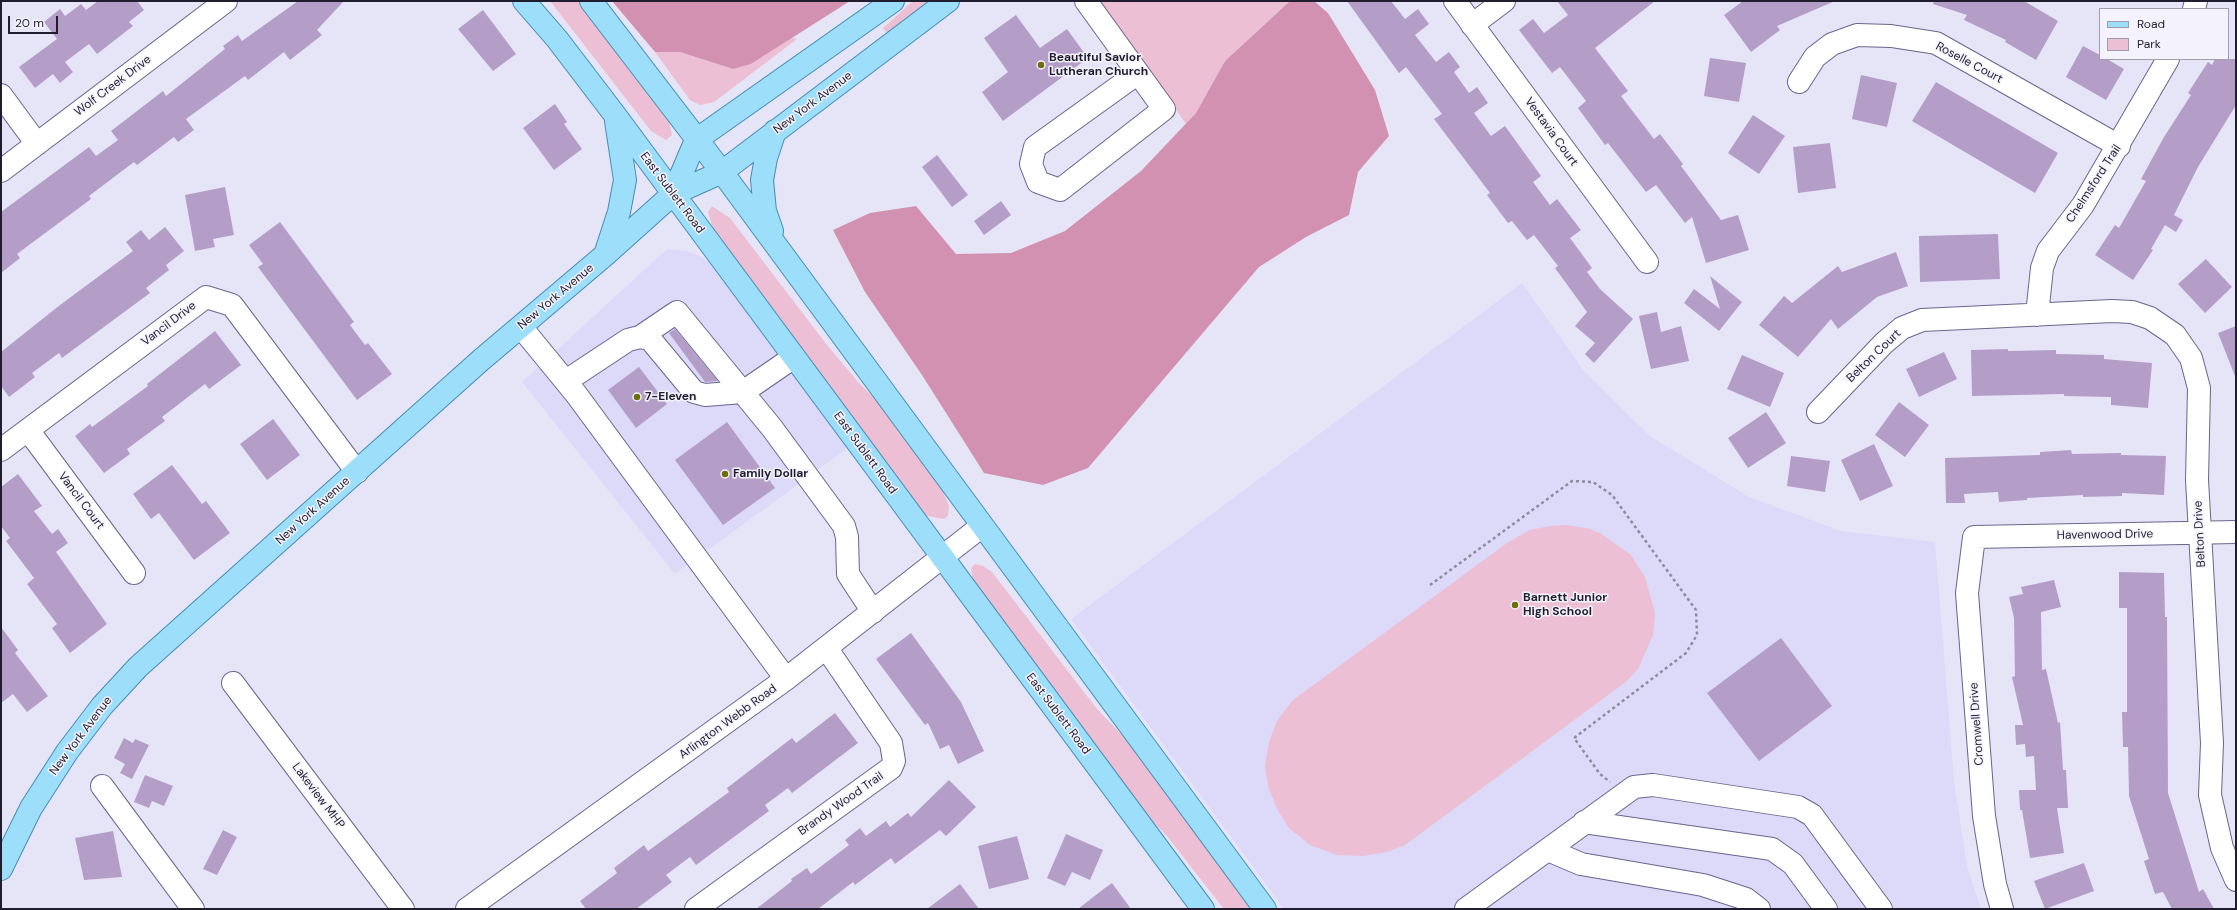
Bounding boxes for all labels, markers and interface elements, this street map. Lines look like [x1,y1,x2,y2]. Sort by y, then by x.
scale bar [10,8,60,34]
legend [2099,8,2229,60]
text: 20 m [15,15,44,31]
text: Road [2137,16,2165,32]
text: Park [2137,36,2161,52]
street label: Roselle Court [1933,39,2005,87]
place label: Beautiful Savior Lutheran Church [1049,51,1148,79]
street label: Wolf Creek Drive [72,53,154,119]
marker: Beautiful Savior Lutheran Church [1036,60,1046,70]
street label: New York Avenue [771,69,855,137]
street label: Vestavia Court [1521,95,1581,169]
street label: Chelmsford Trail [2063,142,2125,226]
street label: East Sublett Road [637,149,707,237]
street label: New York Avenue [515,261,597,333]
street label: Vancil Drive [139,299,199,349]
street label: Belton Court [1844,326,1904,386]
place label: 7-Eleven [645,390,697,404]
marker: 7-Eleven [632,392,642,402]
street label: East Sublett Road [830,409,900,497]
place label: Family Dollar [733,467,808,481]
street label: Vancil Court [55,469,107,533]
marker: Family Dollar [720,469,730,479]
street label: New York Avenue [273,474,353,548]
street label: Belton Drive [2191,500,2209,568]
street label: Havenwood Drive [2057,527,2153,543]
place label: Barnett Junior High School [1523,591,1607,619]
marker: Barnett Junior High School [1510,600,1520,610]
street label: East Sublett Road [1023,670,1093,758]
street label: Arlington Webb Road [676,682,780,762]
street label: Cromwell Drive [1967,682,1987,766]
street label: New York Avenue [47,694,115,778]
street label: Lakeview MHP [289,760,347,832]
street label: Brandy Wood Trail [796,769,886,839]

